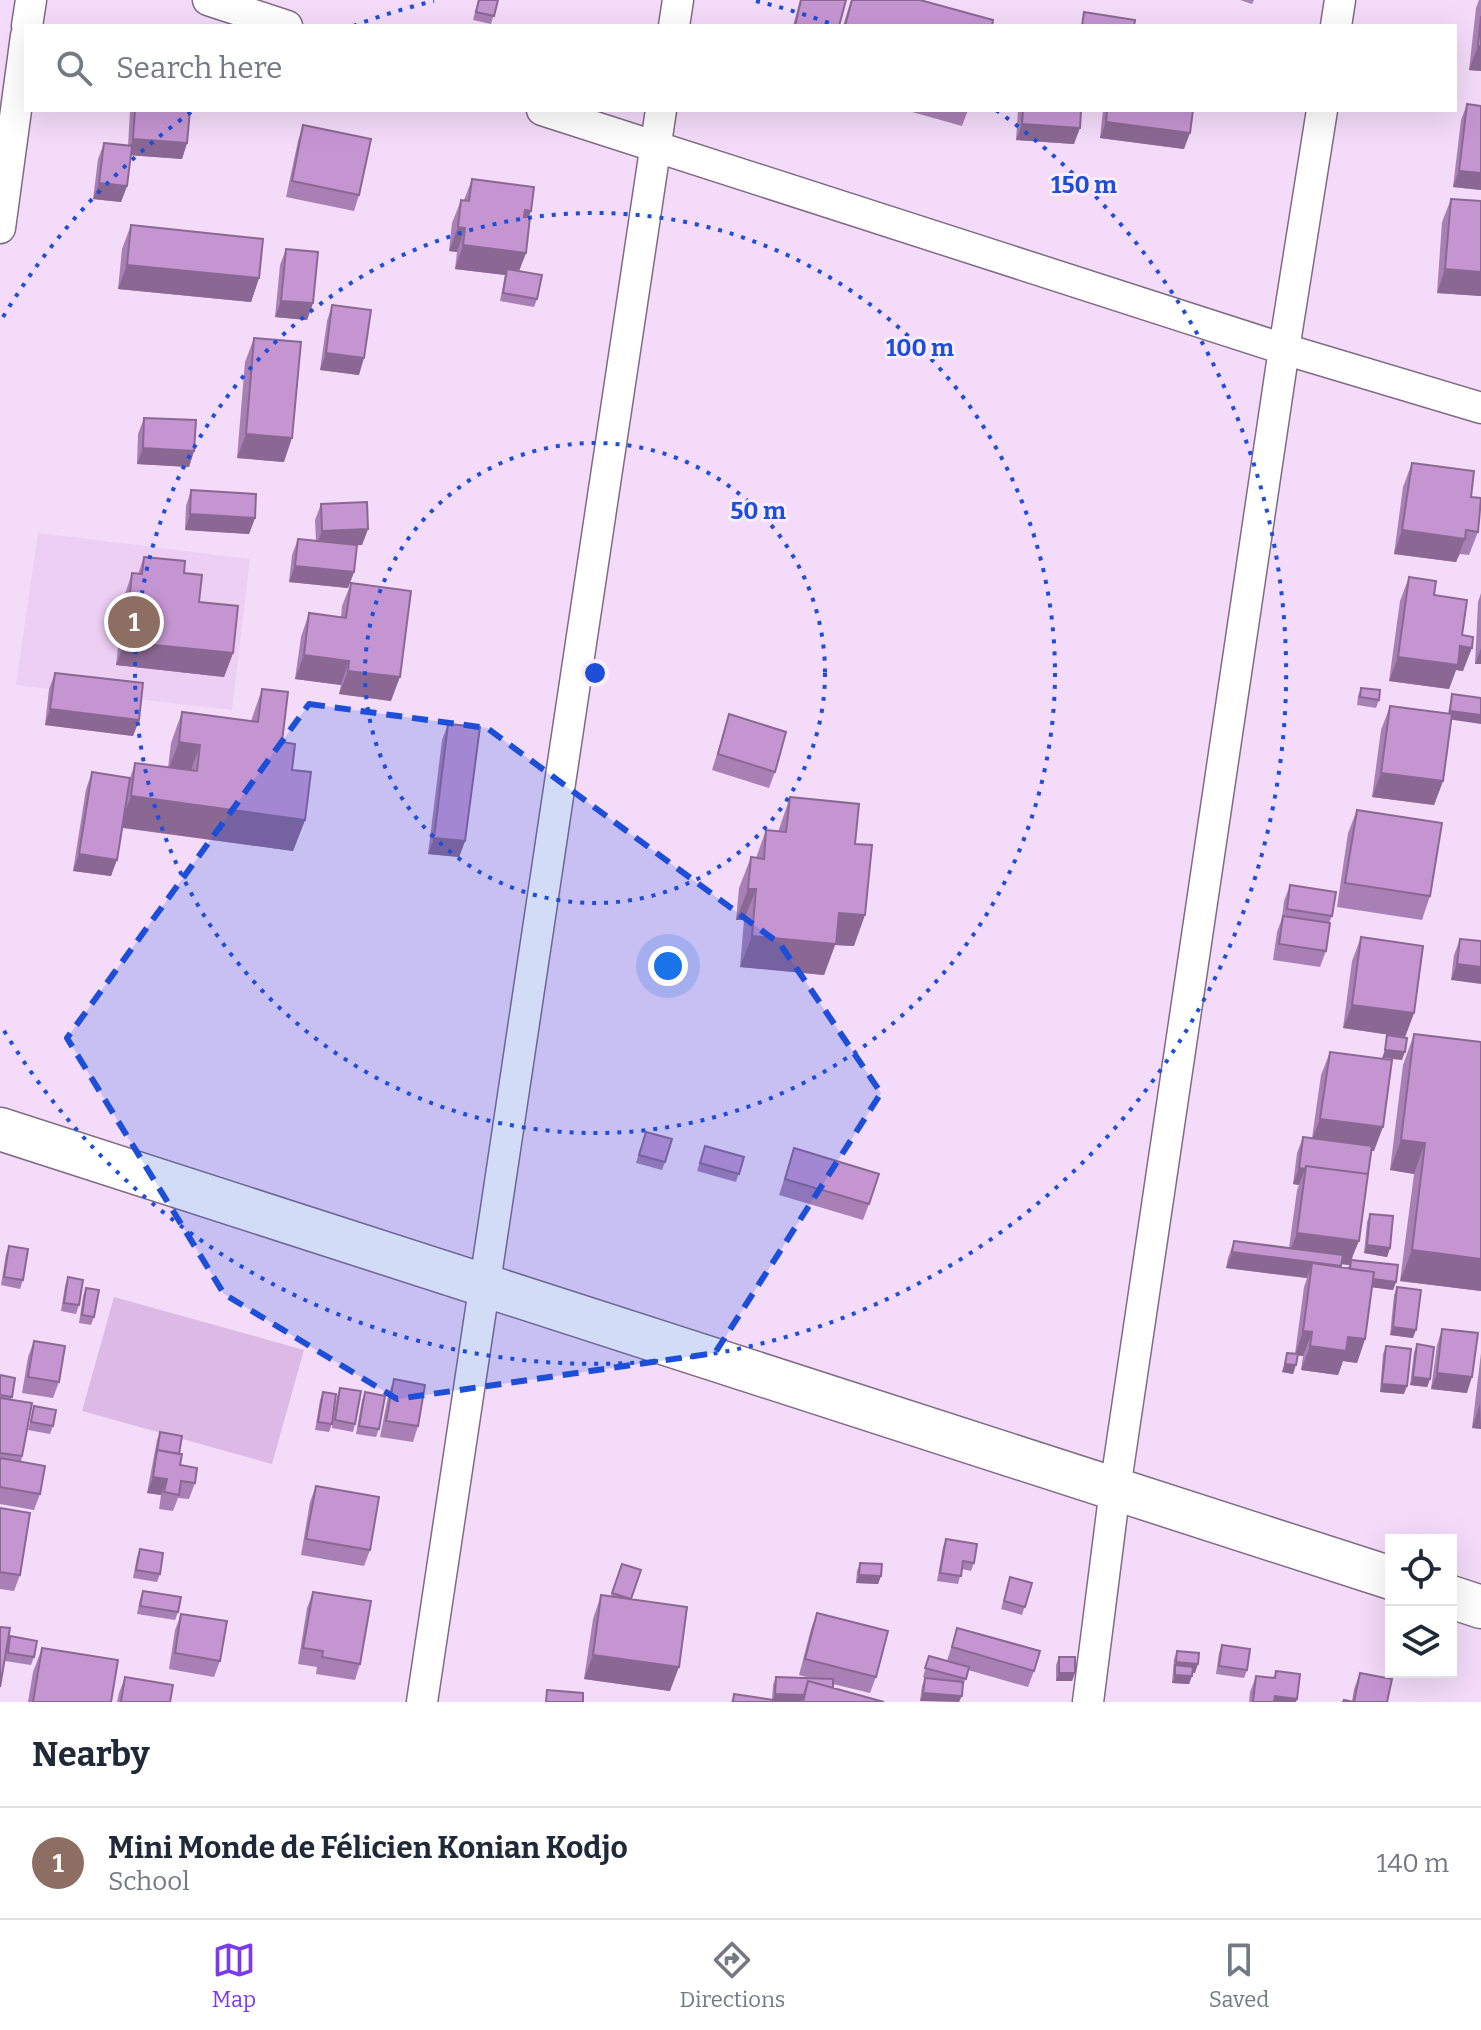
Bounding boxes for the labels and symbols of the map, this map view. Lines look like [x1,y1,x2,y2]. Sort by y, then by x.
text: 150 m [1051,171,1117,199]
text: 100 m [886,334,954,362]
text: 50 m [730,497,786,525]
pin: 1 [108,592,160,652]
centre of rings [581,659,609,687]
your location [648,946,688,986]

